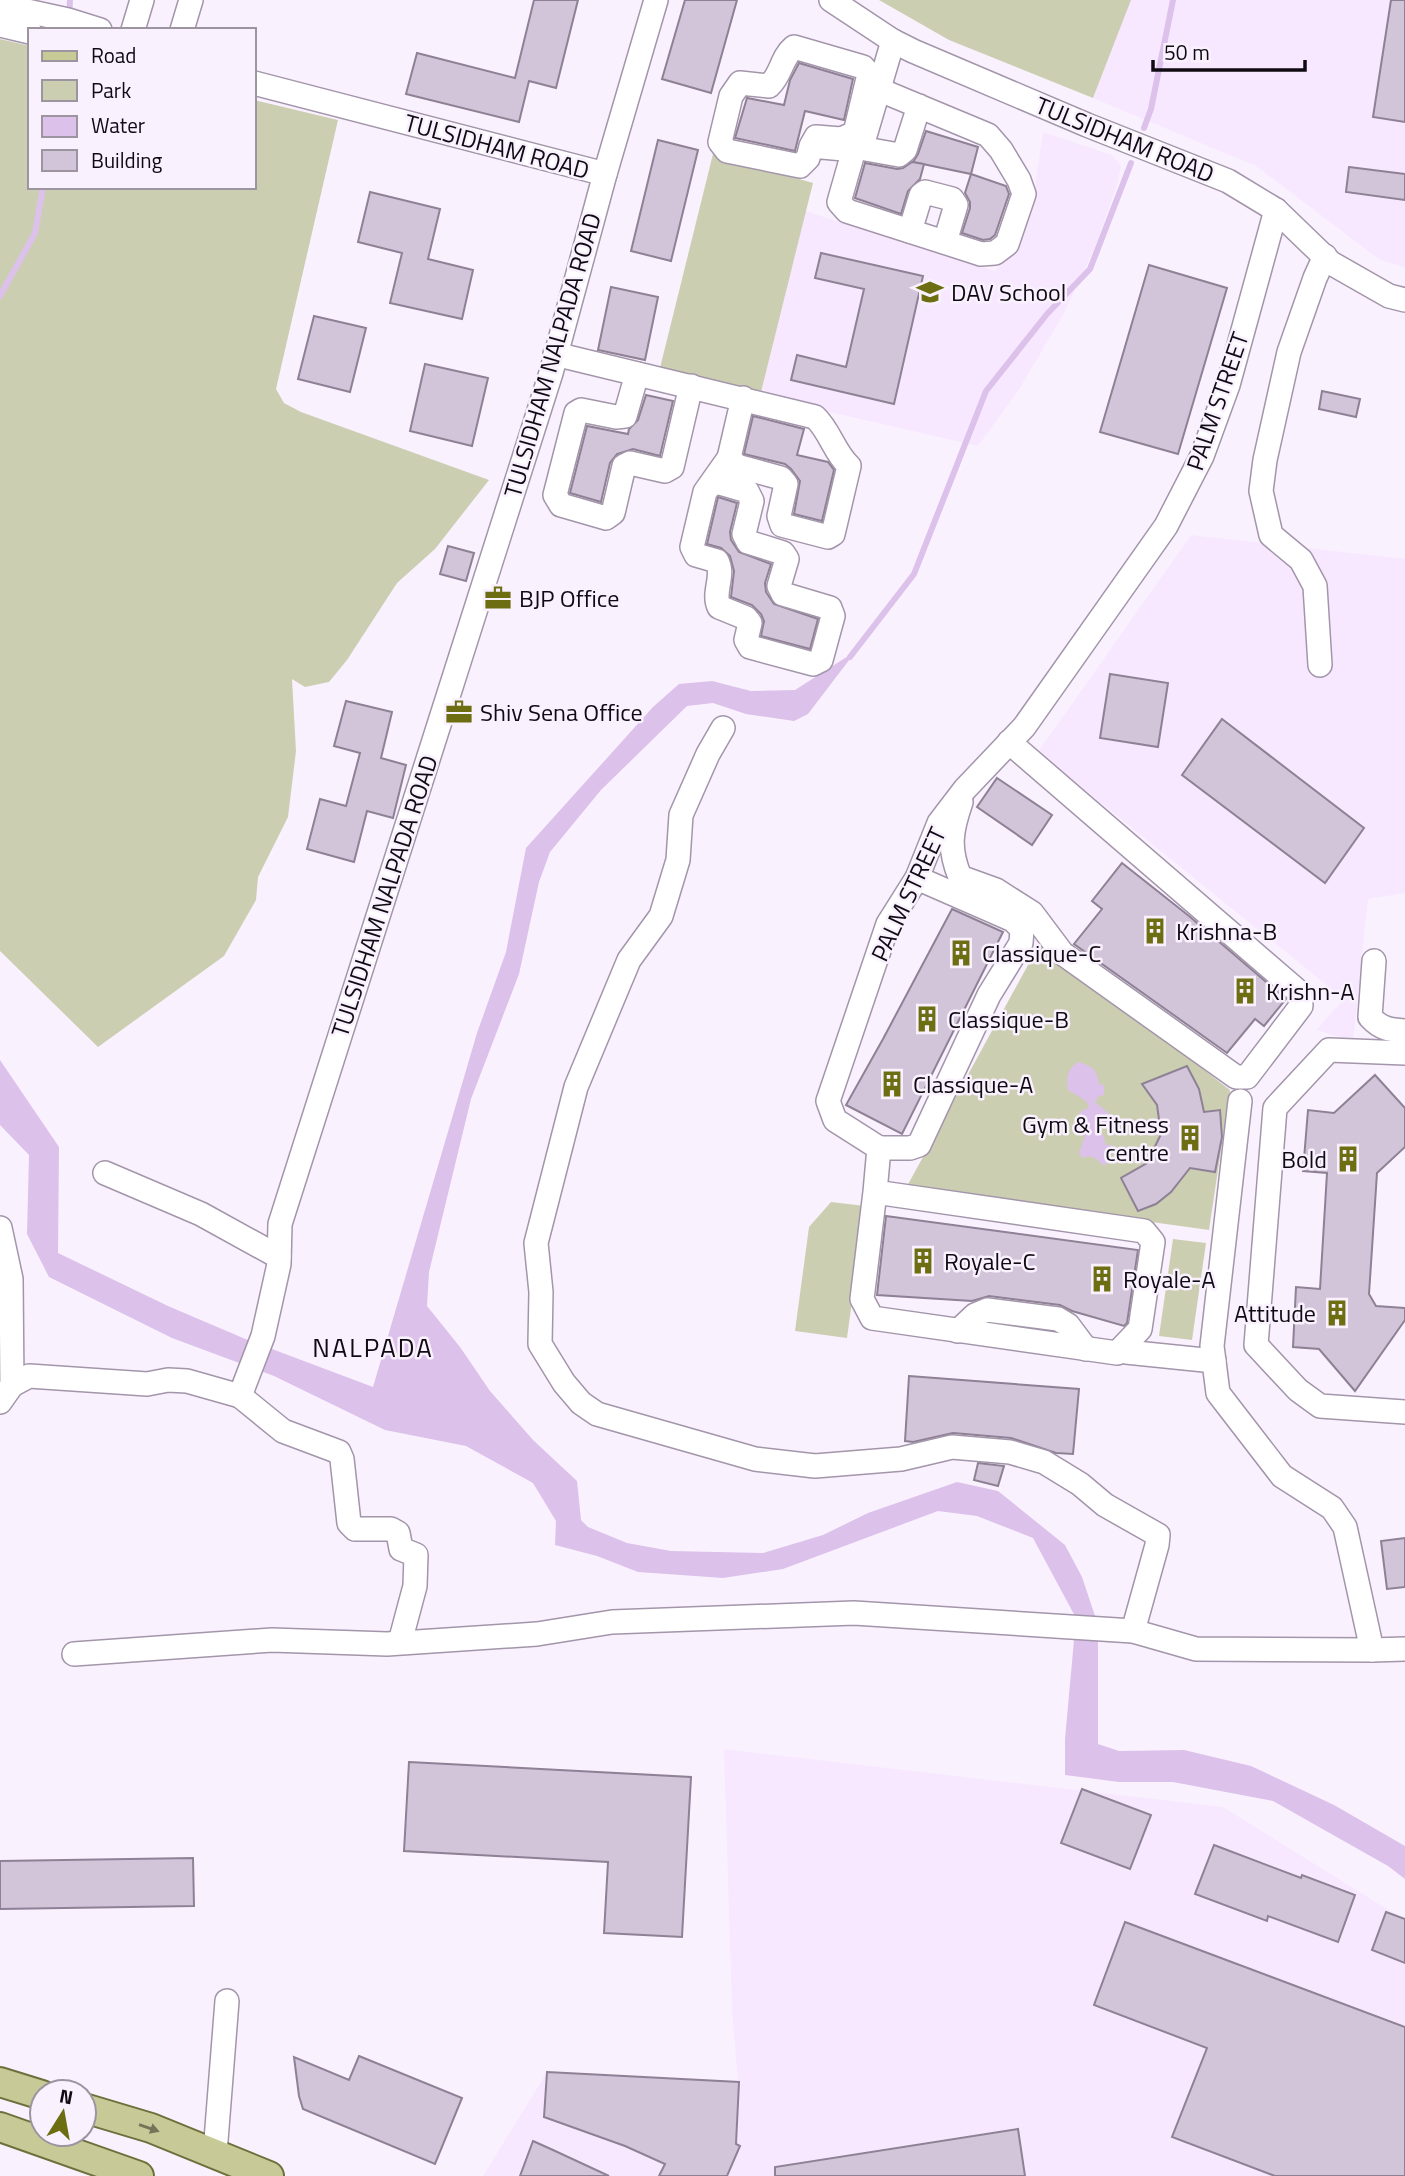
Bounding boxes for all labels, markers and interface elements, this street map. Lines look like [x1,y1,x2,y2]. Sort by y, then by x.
legend [28,28,256,189]
scale bar [1153,28,1305,72]
text: 50 m [1164,36,1210,68]
text: Road [91,39,136,71]
text: Park [91,74,131,106]
street label: TULSIDHAM ROAD [1030,87,1220,191]
street label: TULSIDHAM ROAD [401,104,593,188]
text: Water [91,109,145,141]
text: Building [91,144,163,176]
street label: TULSIDHAM NALPADA ROAD [494,208,610,502]
place label: DAV School [951,274,1066,310]
school or university icon: DAV School [915,277,945,307]
street label: PALM STREET [1176,327,1258,475]
place label: BJP Office [519,580,619,616]
office icon: BJP Office [483,583,513,613]
place label: Shiv Sena Office [480,694,643,730]
office icon: Shiv Sena Office [444,697,474,727]
street label: TULSIDHAM NALPADA ROAD [321,750,447,1042]
street label: PALM STREET [861,821,955,967]
place label: Krishna-B [1176,913,1277,949]
building icon: Krishna-B [1140,916,1170,946]
place label: Classique-C [982,935,1101,971]
building icon: Classique-C [946,938,976,968]
place label: Krishn-A [1266,973,1355,1009]
building icon: Krishn-A [1230,976,1260,1006]
place label: Classique-B [948,1001,1069,1037]
building icon: Classique-B [912,1004,942,1034]
place label: Classique-A [913,1066,1033,1102]
building icon: Classique-A [877,1069,907,1099]
place label: Gym & Fitness centre [1022,1106,1169,1170]
building icon: Gym & Fitness centre [1175,1123,1205,1153]
place label: Bold [1281,1141,1327,1177]
building icon: Bold [1333,1144,1363,1174]
place label: Royale-C [944,1243,1036,1279]
building icon: Royale-C [908,1246,938,1276]
place label: Royale-A [1123,1261,1216,1297]
building icon: Royale-A [1087,1264,1117,1294]
place label: Attitude [1234,1295,1316,1331]
building icon: Attitude [1322,1298,1352,1328]
district label: NALPADA [312,1328,434,1367]
north arrow [28,2078,98,2148]
text: N [57,2080,76,2111]
one-way arrow [139,2123,160,2134]

